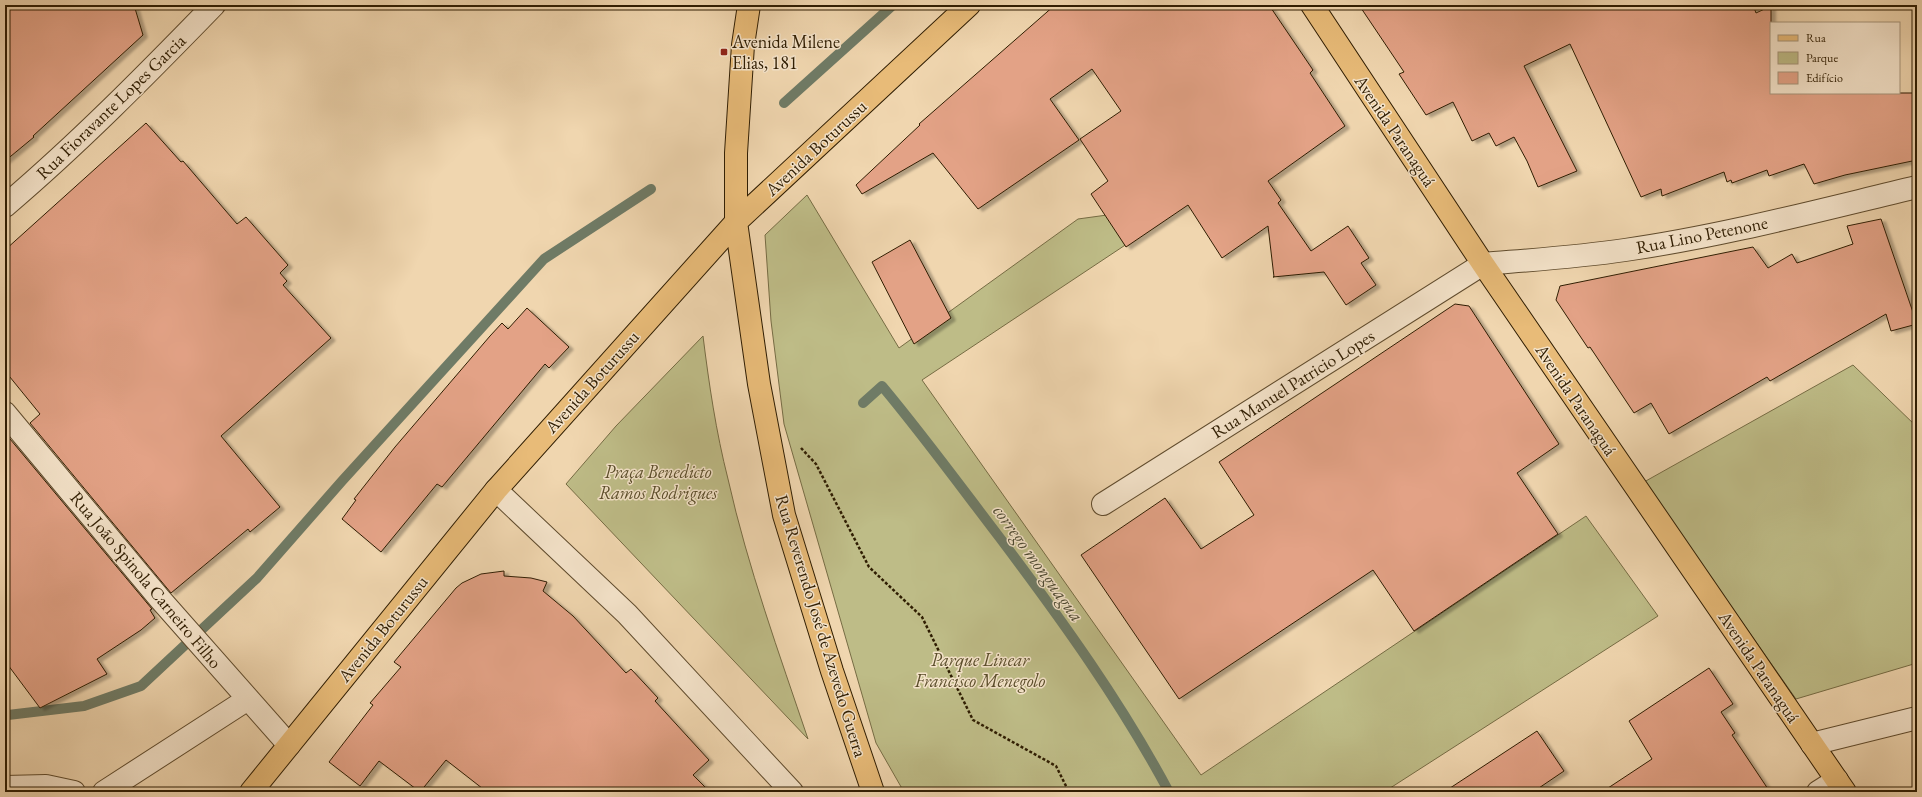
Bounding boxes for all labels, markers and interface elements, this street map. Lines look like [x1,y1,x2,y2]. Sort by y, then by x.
legend [1770,22,1900,94]
street label: Rua Fioravante Lopes Garcia [31,29,191,184]
place label: Avenida Milene Elias, 181 [731,30,840,74]
text: Rua [1806,30,1826,46]
marker: Avenida Milene Elias, 181 [719,47,729,57]
text: Parque [1806,50,1838,66]
street label: Avenida Paranaguá [1349,70,1442,192]
text: Edifício [1806,70,1843,86]
street label: Avenida Boturussu [759,94,872,201]
street label: Rua Lino Petenone [1634,210,1770,259]
street label: Rua Manuel Patricio Lopes [1207,324,1379,443]
street label: Avenida Boturussu [539,325,644,439]
street label: Avenida Paranaguá [1530,339,1623,461]
park label: Praça Benedicto Ramos Rodrigues [599,460,718,505]
street label: Rua João Spinola Carneiro Filho [65,486,227,673]
street label: Rua Reverendo José de Azevedo Guerra [771,492,873,761]
water label: corrego monguagua [988,500,1089,627]
street label: Avenida Boturussu [332,570,433,687]
street label: Avenida Paranaguá [1713,606,1806,728]
park label: Parque Linear Francisco Menegolo [914,648,1045,693]

